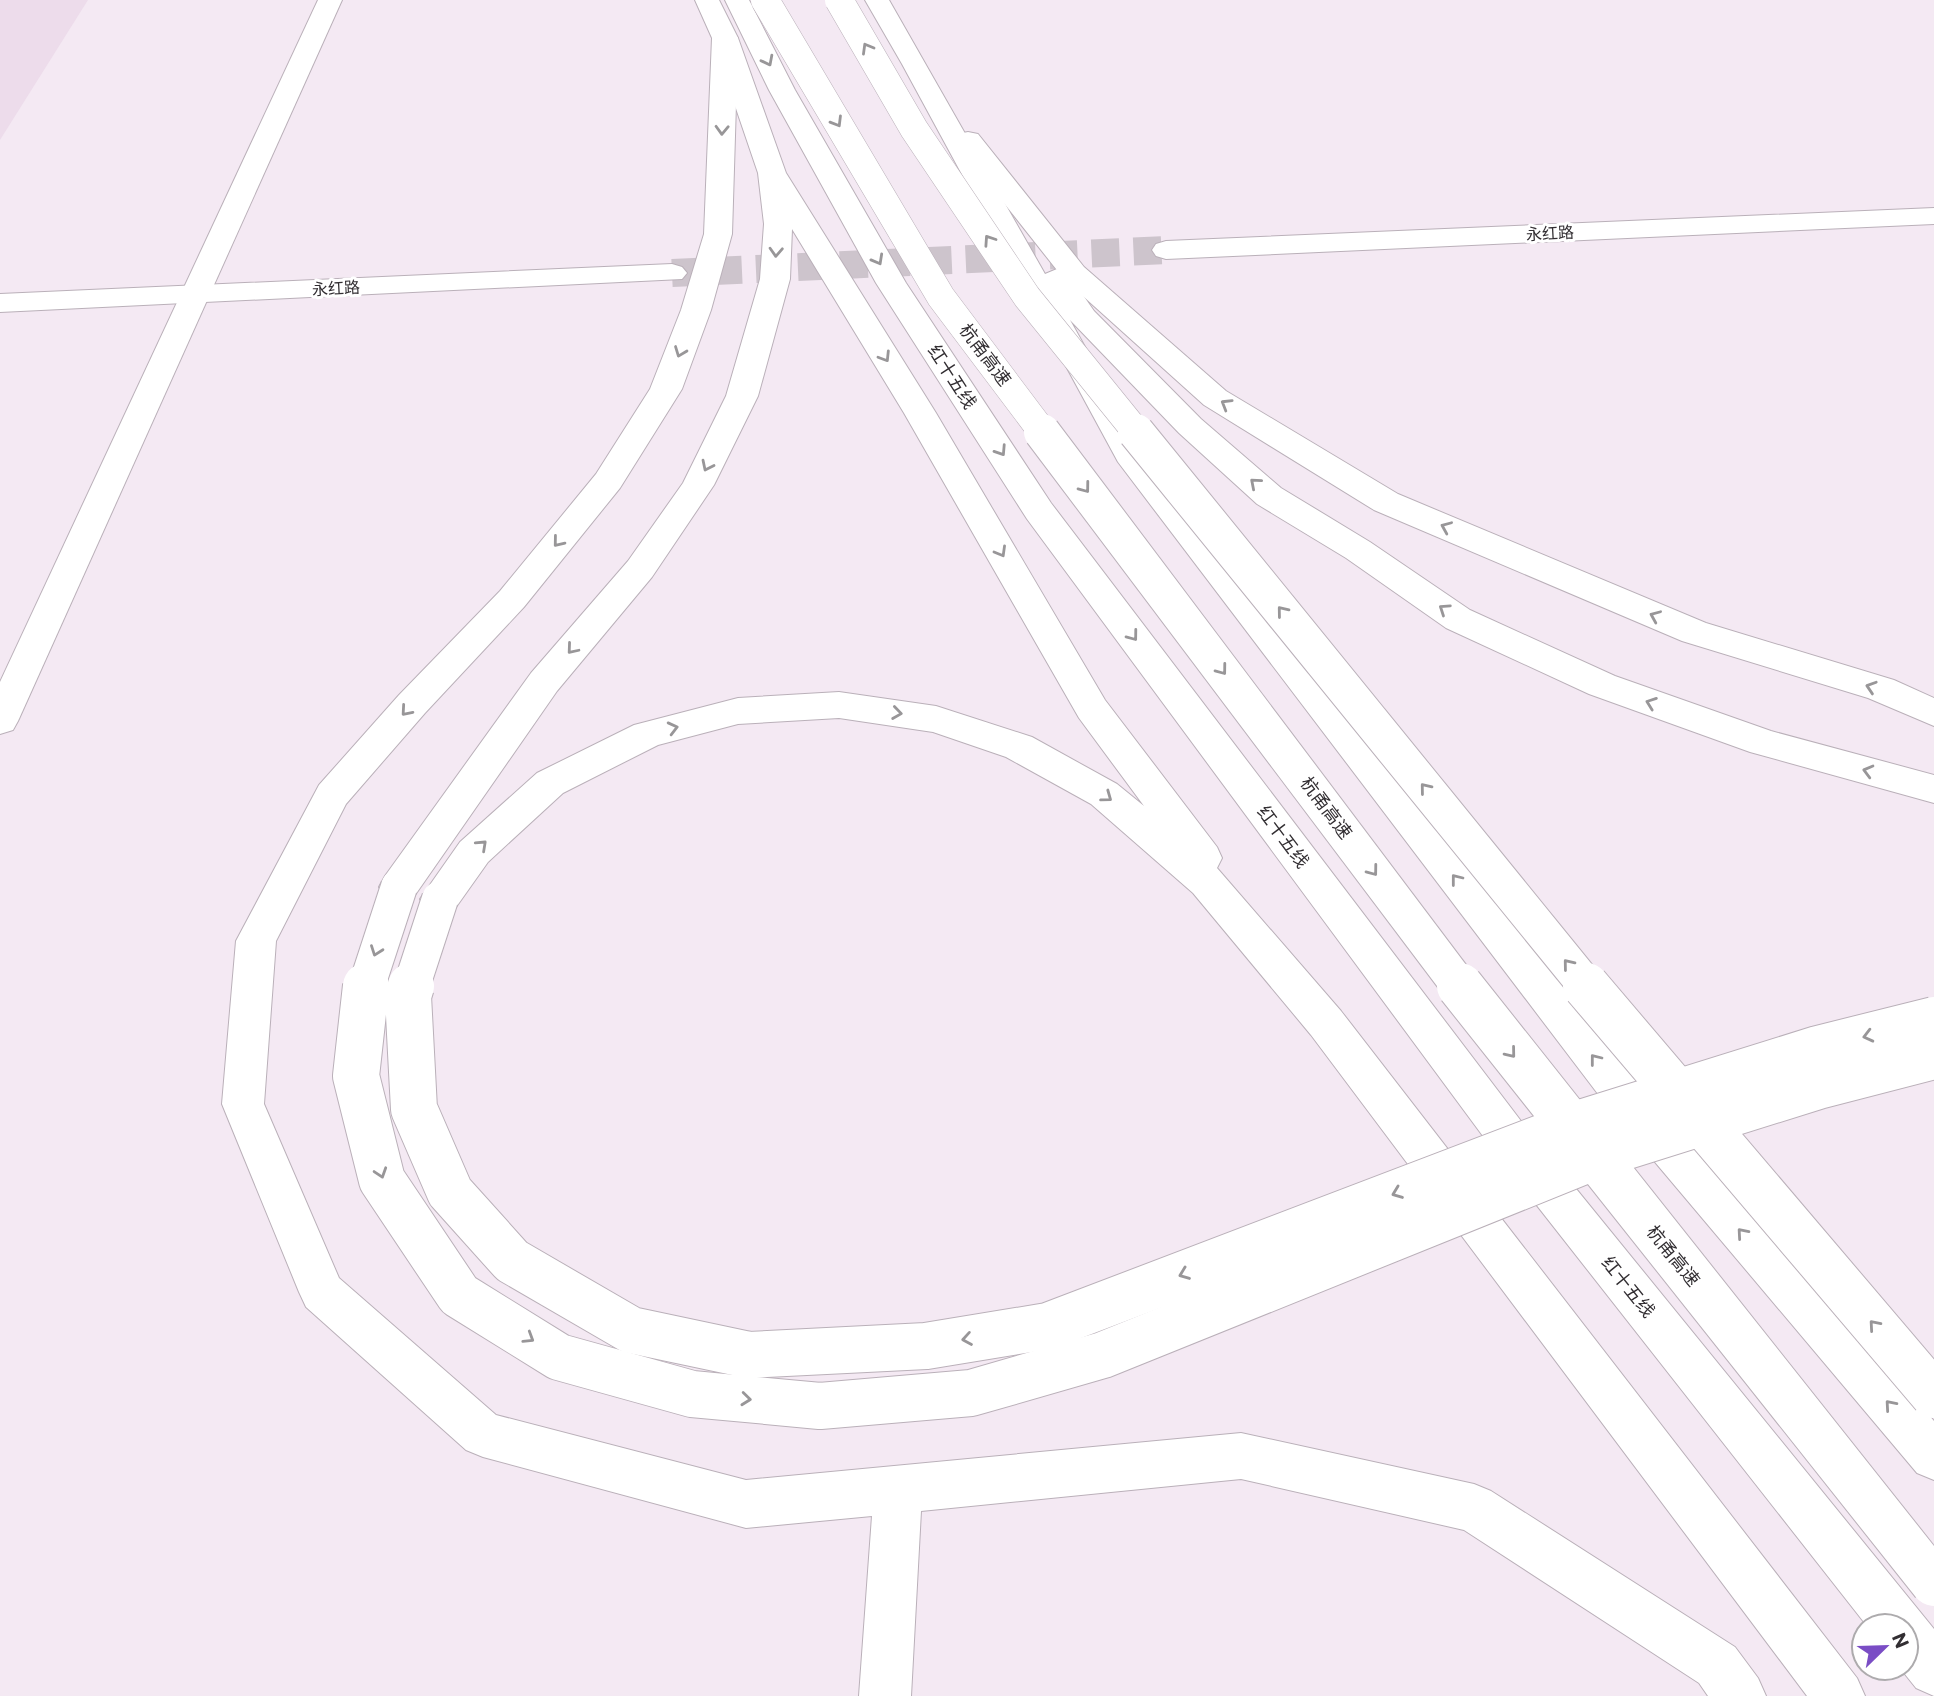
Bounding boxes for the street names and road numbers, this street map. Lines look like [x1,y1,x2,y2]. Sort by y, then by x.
street label: 永红路 [1526,222,1574,243]
street label: 永红路 [312,277,360,298]
street label: 杭甬高速 [955,319,1016,390]
street label: 红十五线 [924,340,982,413]
street label: 杭甬高速 [1296,772,1357,843]
street label: 红十五线 [1253,801,1314,872]
street label: 杭甬高速 [1643,1220,1705,1290]
street label: 红十五线 [1598,1251,1660,1321]

